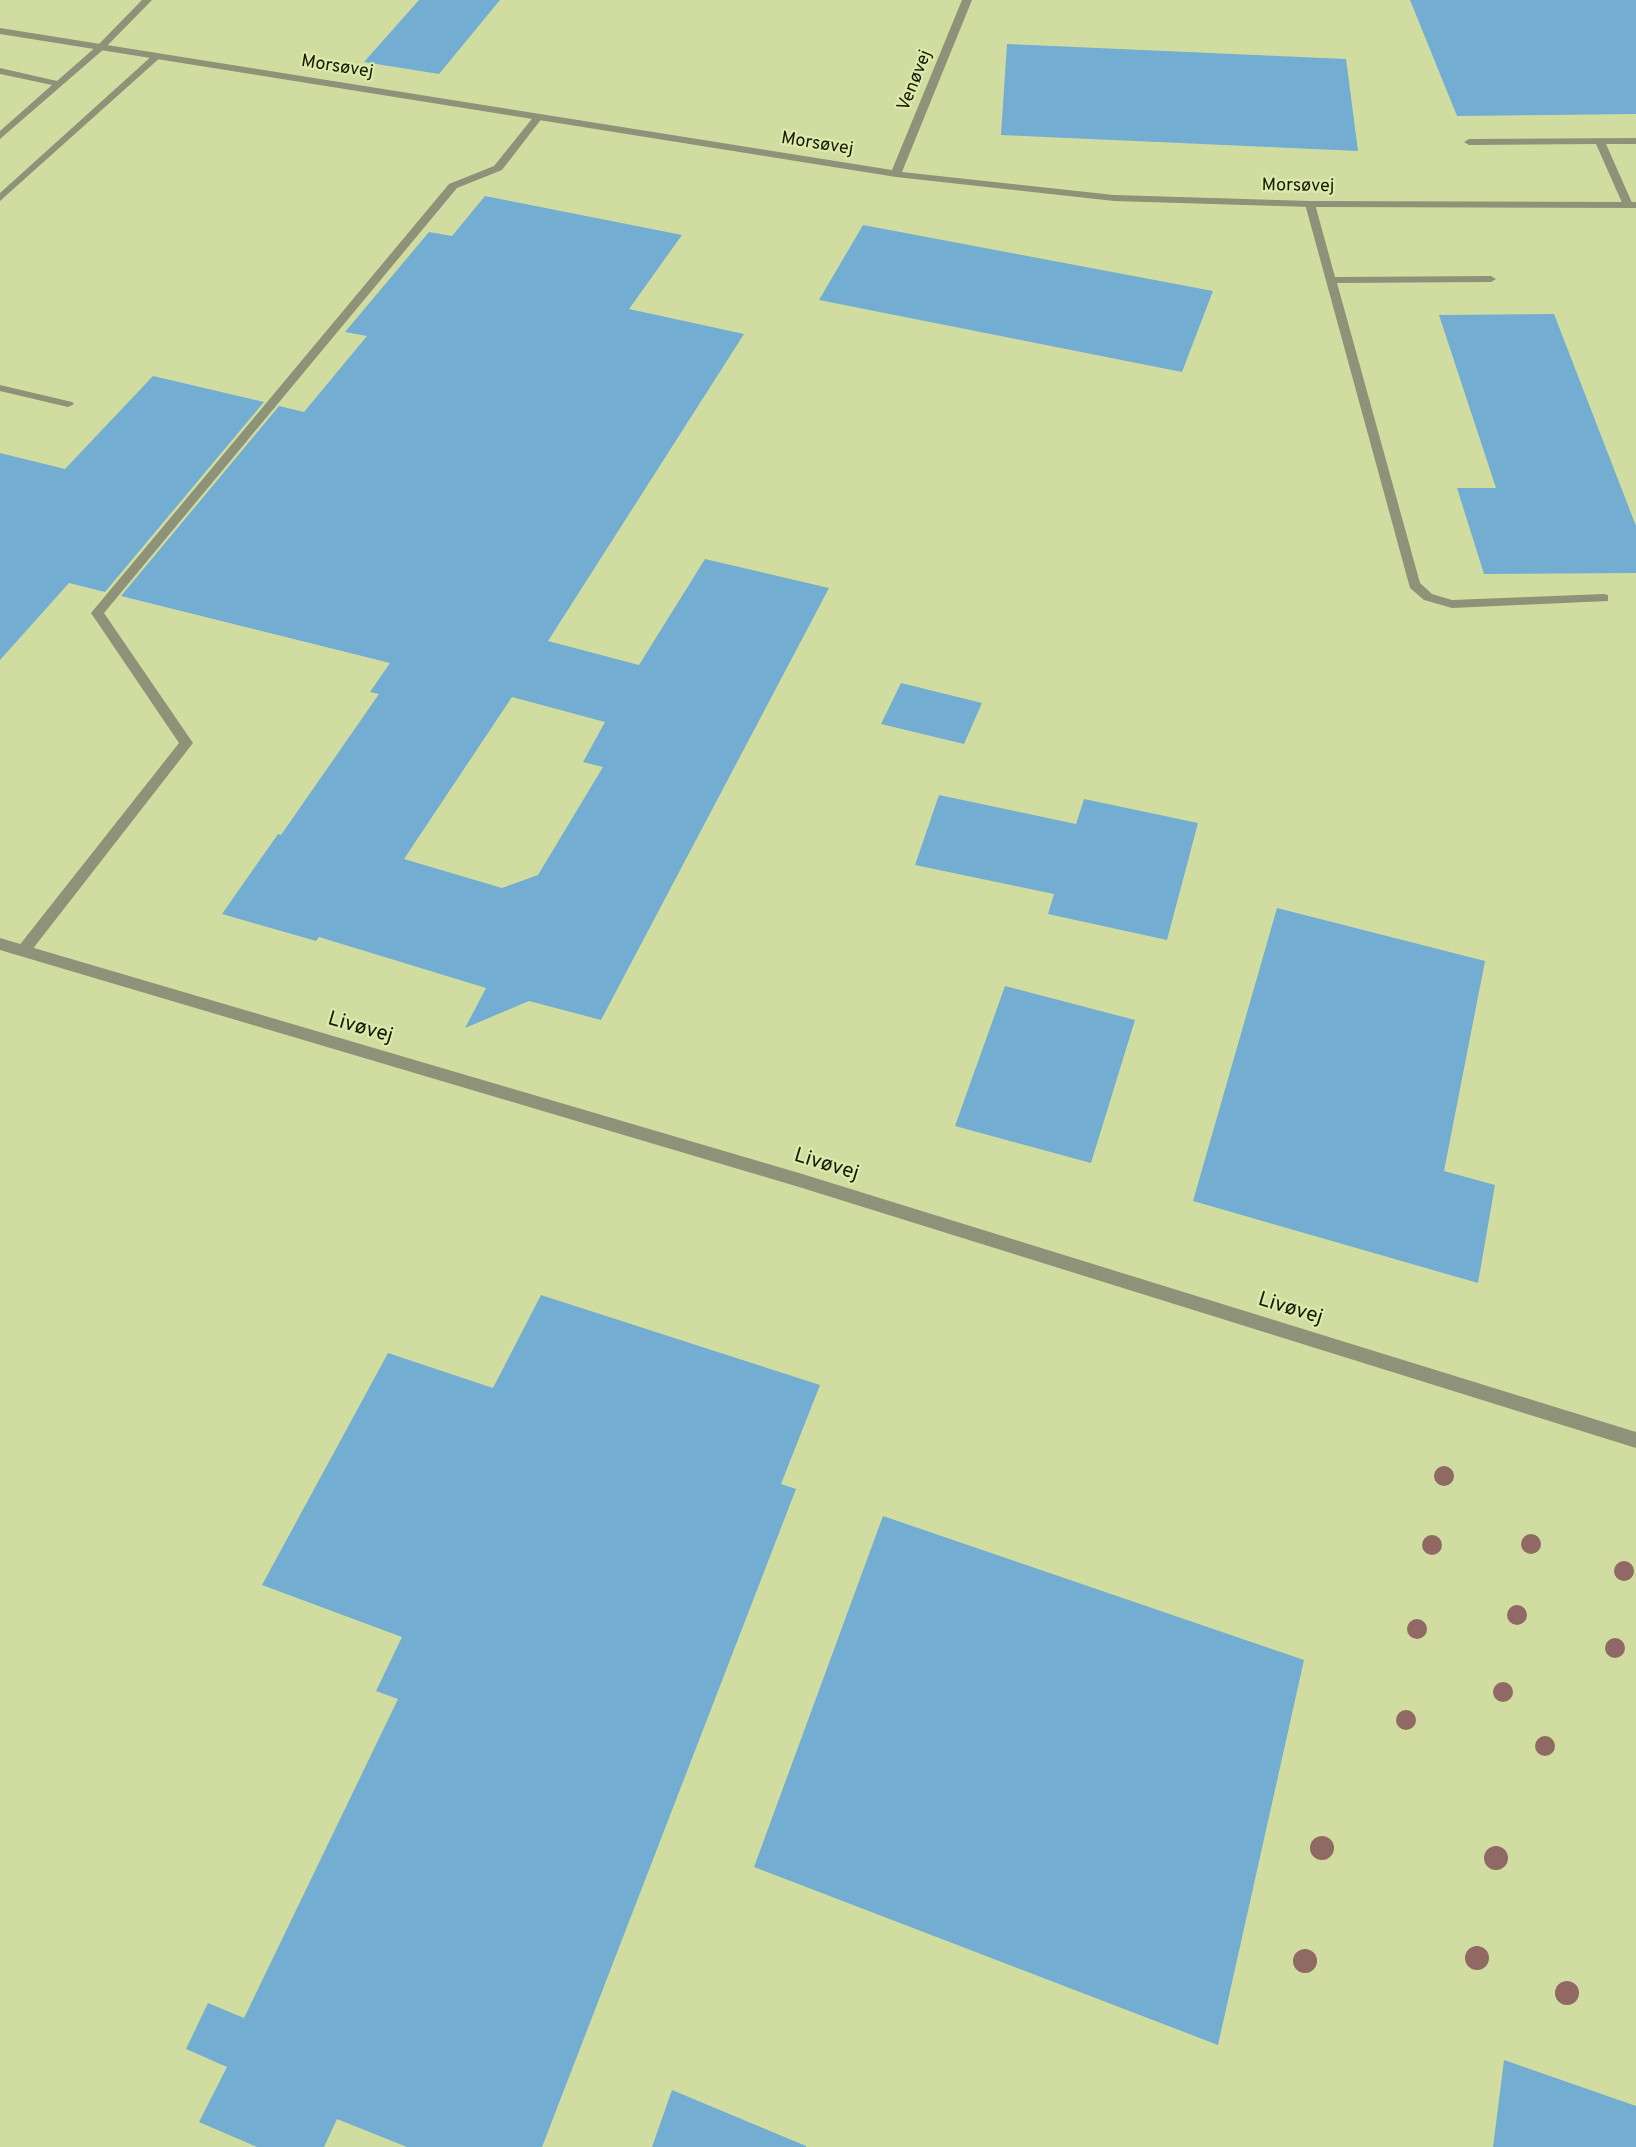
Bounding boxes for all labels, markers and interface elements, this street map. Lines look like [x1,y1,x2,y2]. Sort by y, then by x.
street label: Venøvej [894,47,938,115]
street label: Morsøvej [299,52,375,84]
street label: Morsøvej [779,129,855,161]
street label: Morsøvej [1261,176,1335,198]
street label: Livøvej [325,1008,395,1050]
street label: Livøvej [790,1144,862,1188]
street label: Livøvej [1254,1288,1326,1332]

